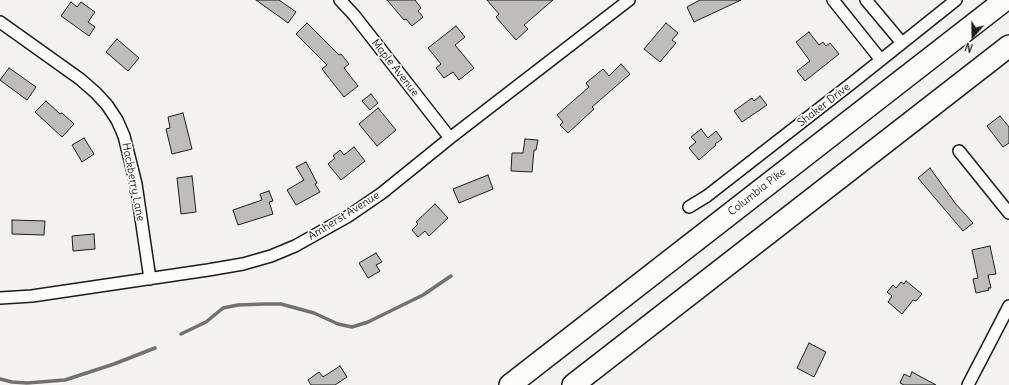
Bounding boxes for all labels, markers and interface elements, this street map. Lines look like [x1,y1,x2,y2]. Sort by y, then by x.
north arrow [953,16,993,56]
street label: Maple Avenue [368,37,422,99]
text: N [963,39,975,55]
street label: Shaker Drive [795,80,853,130]
street label: Hackberry Lane [119,142,147,222]
street label: Columbia Pike [725,165,789,219]
street label: Amherst Avenue [306,189,382,243]

